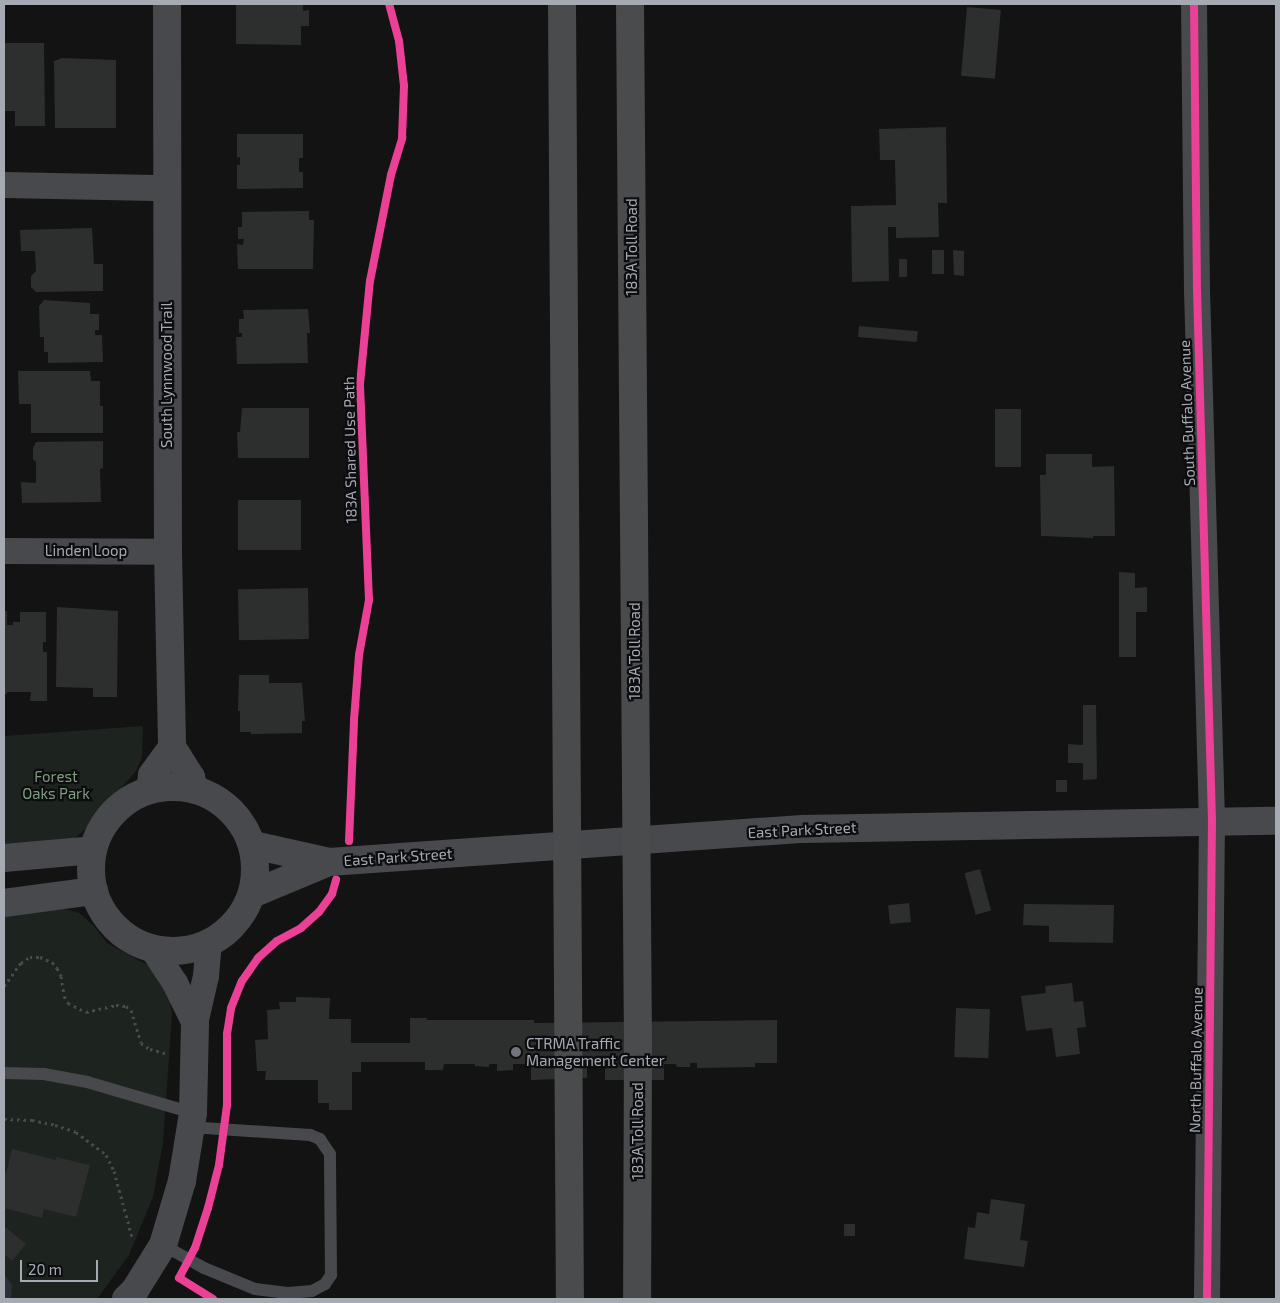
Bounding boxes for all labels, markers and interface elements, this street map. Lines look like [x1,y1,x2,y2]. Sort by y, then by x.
street label: 183A Toll Road [623,198,641,296]
street label: South Lynnwood Trail [158,302,176,448]
street label: South Buffalo Avenue [1175,339,1199,487]
street label: 183A Shared Use Path [340,376,360,524]
street label: Linden Loop [45,542,127,560]
street label: 183A Toll Road [626,602,644,700]
park label: Forest Oaks Park [22,767,90,802]
street label: East Park Street [747,818,857,842]
street label: East Park Street [343,844,453,870]
street label: North Buffalo Avenue [1186,987,1206,1133]
place label: CTRMA Traffic Management Center [526,1034,665,1069]
marker: CTRMA Traffic Management Center [510,1046,522,1058]
street label: 183A Toll Road [629,1082,647,1180]
scale bar [22,1250,100,1282]
text: 20 m [28,1260,62,1278]

